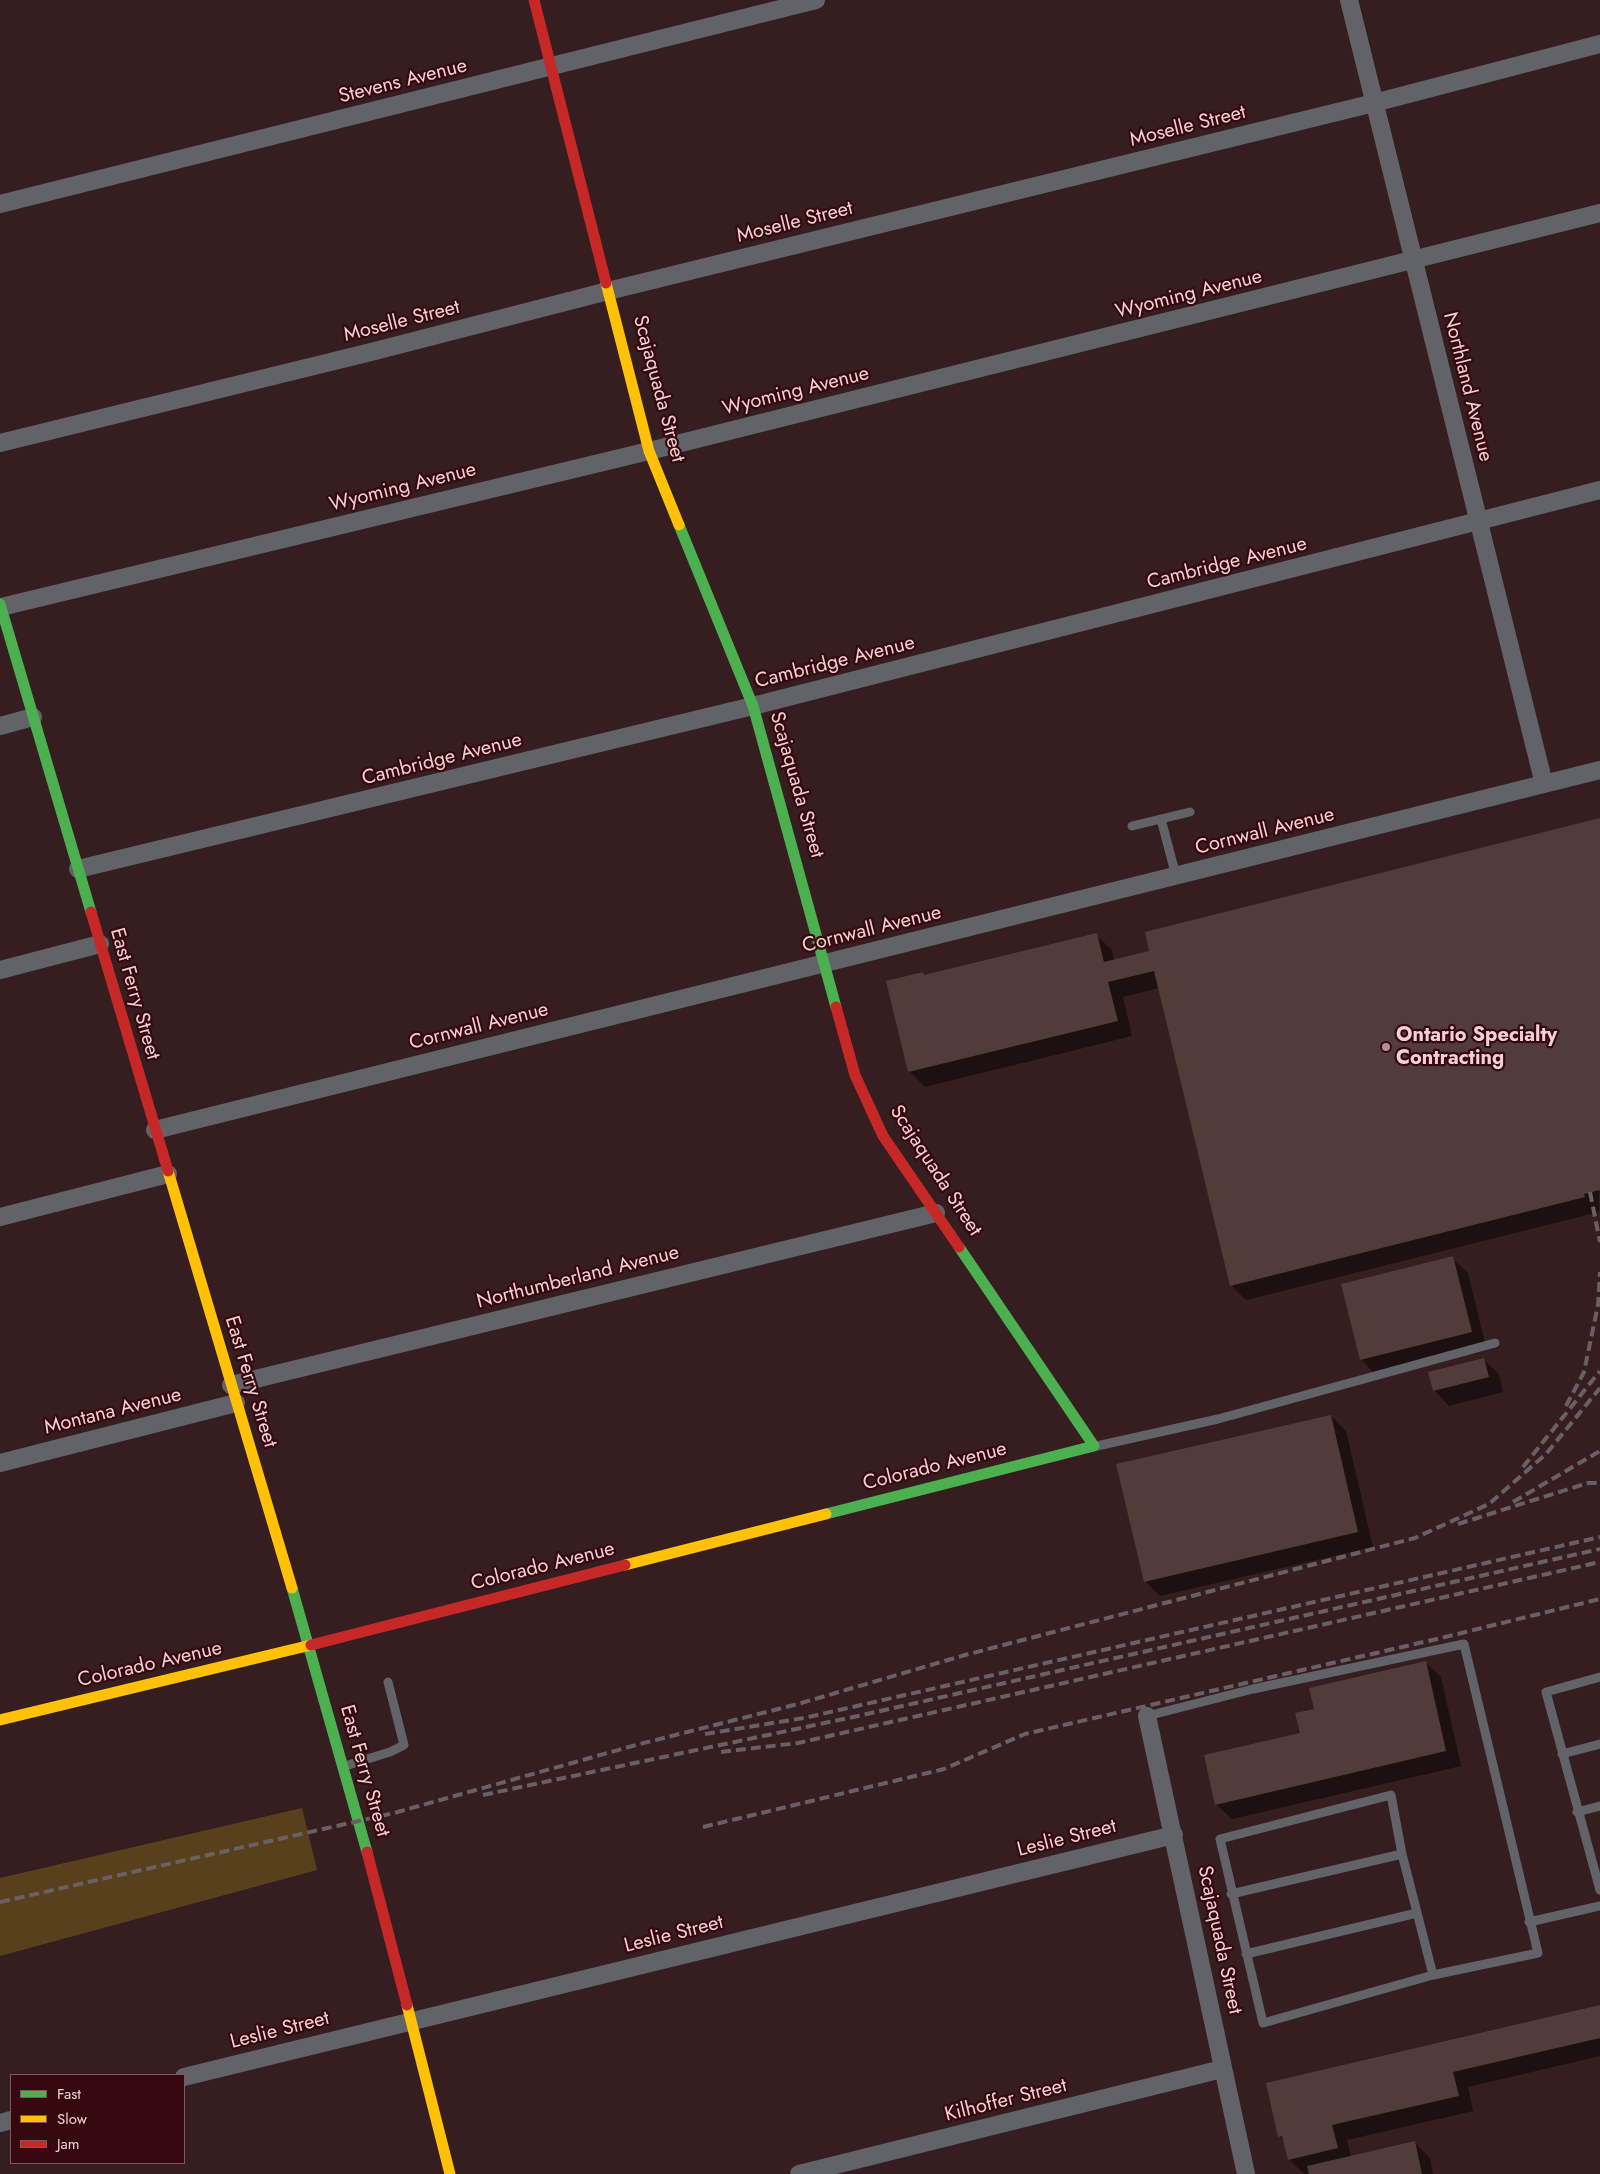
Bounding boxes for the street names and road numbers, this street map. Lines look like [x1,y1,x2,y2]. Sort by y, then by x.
street label: Stevens Avenue [336,54,470,110]
street label: Moselle Street [1128,101,1248,153]
street label: Moselle Street [735,197,855,249]
street label: Wyoming Avenue [1113,265,1265,325]
street label: Moselle Street [342,296,462,348]
street label: Northland Avenue [1437,310,1497,464]
street label: Scajaquada Street [627,313,689,465]
street label: Wyoming Avenue [720,362,872,422]
street label: Wyoming Avenue [327,458,479,518]
street label: Cambridge Avenue [1145,533,1309,595]
street label: Cambridge Avenue [753,632,917,694]
street label: Scajaquada Street [764,709,828,861]
street label: Cambridge Avenue [360,729,524,791]
street label: Cornwall Avenue [1193,803,1337,861]
street label: Cornwall Avenue [800,901,944,959]
street label: East Ferry Street [104,925,164,1063]
street label: Cornwall Avenue [407,998,551,1056]
street label: Scajaquada Street [884,1101,986,1241]
street label: Northumberland Avenue [474,1241,682,1315]
street label: East Ferry Street [219,1313,281,1451]
street label: Montana Avenue [42,1383,184,1441]
street label: Colorado Avenue [861,1438,1009,1496]
street label: Colorado Avenue [469,1538,617,1596]
street label: Colorado Avenue [76,1637,224,1693]
street label: East Ferry Street [334,1702,394,1840]
street label: Leslie Street [1015,1815,1119,1863]
street label: Scajaquada Street [1192,1864,1246,2016]
street label: Leslie Street [622,1911,726,1959]
street label: Leslie Street [228,2007,332,2055]
street label: Kilhoffer Street [943,2074,1069,2128]

